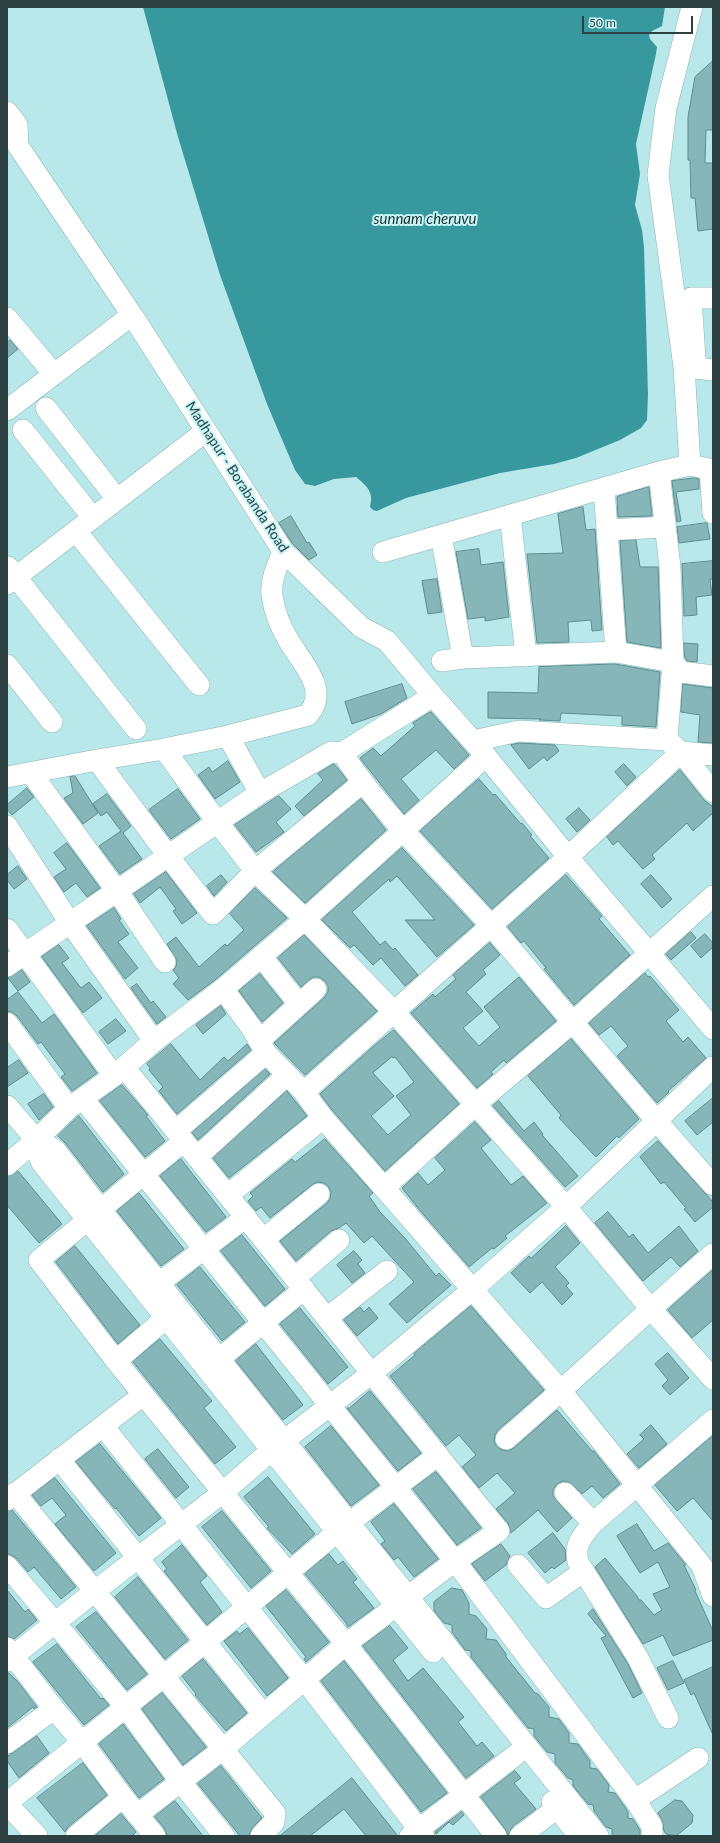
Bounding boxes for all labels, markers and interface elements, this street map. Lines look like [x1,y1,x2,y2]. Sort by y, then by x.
scale bar [584,8,695,34]
text: 50 m [589,15,616,30]
water label: sunnam cheruvu [374,210,476,228]
street label: Madhapur - Borabanda Road [182,398,292,556]

